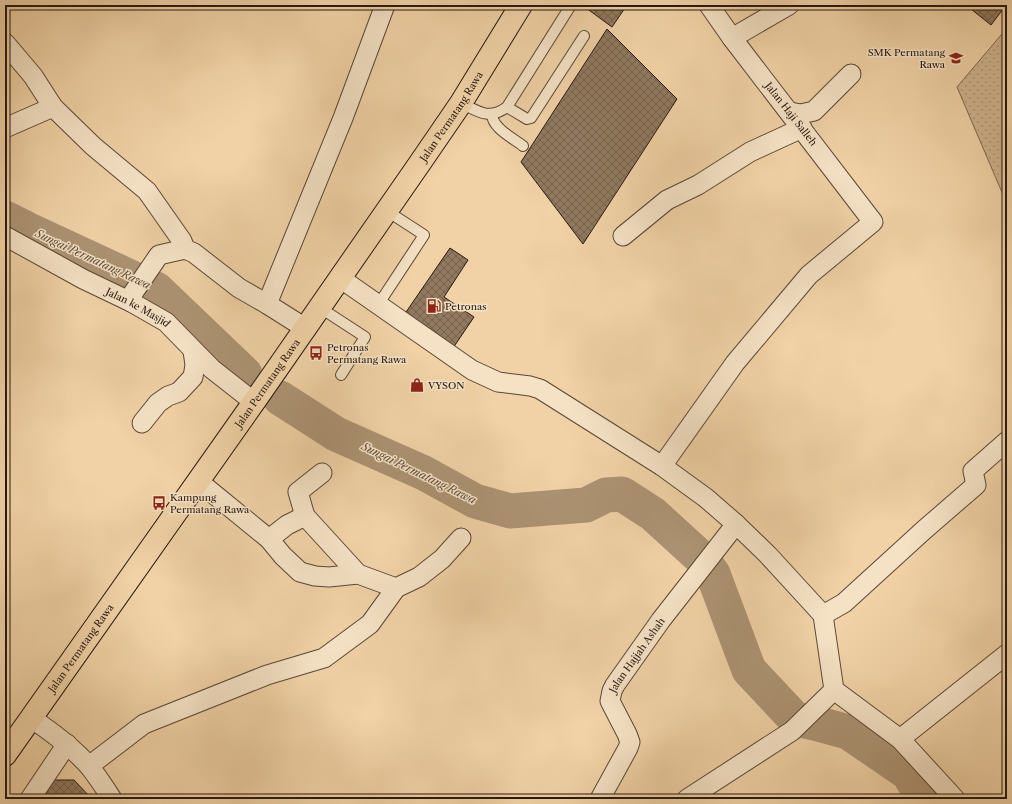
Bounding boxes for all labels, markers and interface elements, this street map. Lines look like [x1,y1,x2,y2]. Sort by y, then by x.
place label: SMK Permatang Rawa [868,46,946,71]
school or university icon: SMK Permatang Rawa [948,50,964,66]
street label: Jalan Permatang Rawa [415,68,486,166]
street label: Jalan Haji Salleh [761,78,820,149]
water label: Sungai Permatang Rawa [32,226,153,292]
street label: Jalan ke Masjid [102,284,173,329]
fuel station icon: Petronas [426,298,442,314]
place label: Petronas [445,300,487,313]
street label: Jalan Permatang Rawa [230,336,303,432]
place label: Petronas Permatang Rawa [327,341,407,366]
bus stop icon: Petronas Permatang Rawa [308,345,324,361]
shop icon: VYSON [409,377,425,393]
place label: VYSON [427,379,465,392]
water label: Sungai Permatang Rawa [359,439,479,507]
place label: Kampung Permatang Rawa [170,491,250,516]
bus stop icon: Kampung Permatang Rawa [151,495,167,511]
street label: Jalan Permatang Rawa [44,601,117,696]
street label: Jalan Hajjah Ashah [605,614,668,697]

